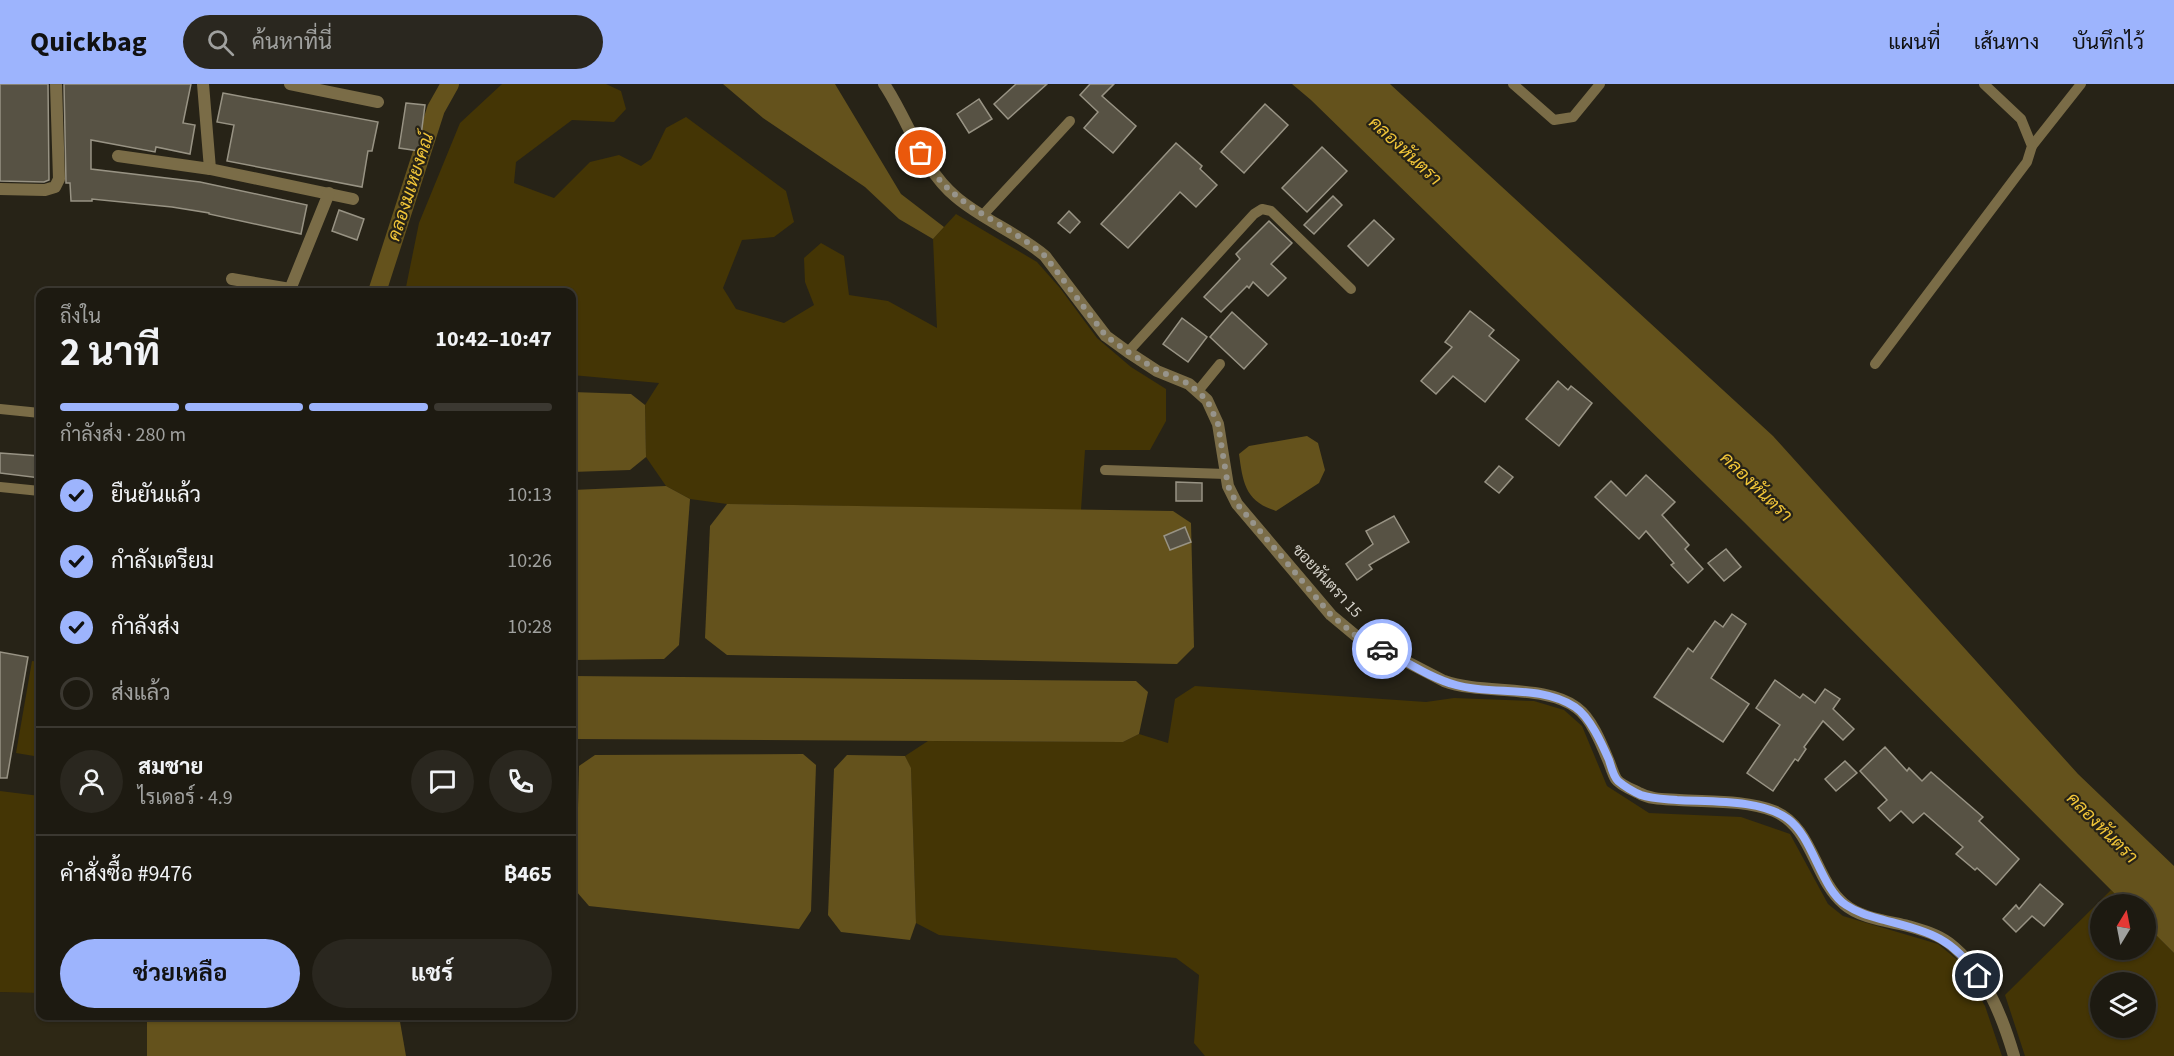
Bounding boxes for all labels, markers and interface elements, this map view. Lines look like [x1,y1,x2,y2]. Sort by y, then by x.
search box [183,15,603,69]
text: Quickbag [30,22,147,62]
icon: search [204,26,237,59]
text: ค้นหาที่นี่ [252,26,332,58]
text: แผนที่ [1888,27,1941,57]
text: เส้นทาง [1974,27,2039,57]
text: บันทึกไว้ [2072,27,2144,57]
water label: คลองหันตรา [1363,111,1447,191]
water label: คลองมเหยงคณ์ [381,127,441,244]
pin [895,127,946,178]
icon: bag [904,136,937,169]
text: ถึงใน [60,303,101,331]
text: 10:42–10:47 [435,323,552,355]
text: 2 นาที [60,325,160,381]
text: กำลังส่ง · 280 m [60,421,186,449]
water label: คลองหันตรา [1714,446,1798,528]
icon: check [60,479,93,512]
text: ยืนยันแล้ว [111,479,201,511]
text: 10:13 [507,481,552,509]
street label: ซอยหันตรา 15 [1287,539,1367,623]
icon: check [60,545,93,578]
text: กำลังเตรียม [111,545,214,577]
text: 10:26 [507,547,552,575]
icon: check [60,611,93,644]
text: กำลังส่ง [111,611,180,643]
text: 10:28 [507,613,552,641]
courier [1352,619,1412,679]
icon: car [1366,633,1399,666]
text: ส่งแล้ว [111,677,171,709]
button: person [60,750,123,813]
button: chat [411,750,474,813]
button: phone [489,750,552,813]
text: สมชาย [138,751,204,783]
text: ไรเดอร์ · 4.9 [138,784,233,812]
water label: คลองหันตรา [2061,787,2143,869]
text: คำสั่งซื้อ #9476 [60,858,192,890]
text: ฿465 [504,858,552,890]
north arrow [2090,894,2156,960]
map controls [2090,894,2156,1038]
button: ช่วยเหลือ [60,939,300,1008]
button: แชร์ [312,939,552,1008]
pin [1952,950,2003,1001]
icon: home [1961,959,1994,992]
button: layers [2090,972,2156,1038]

